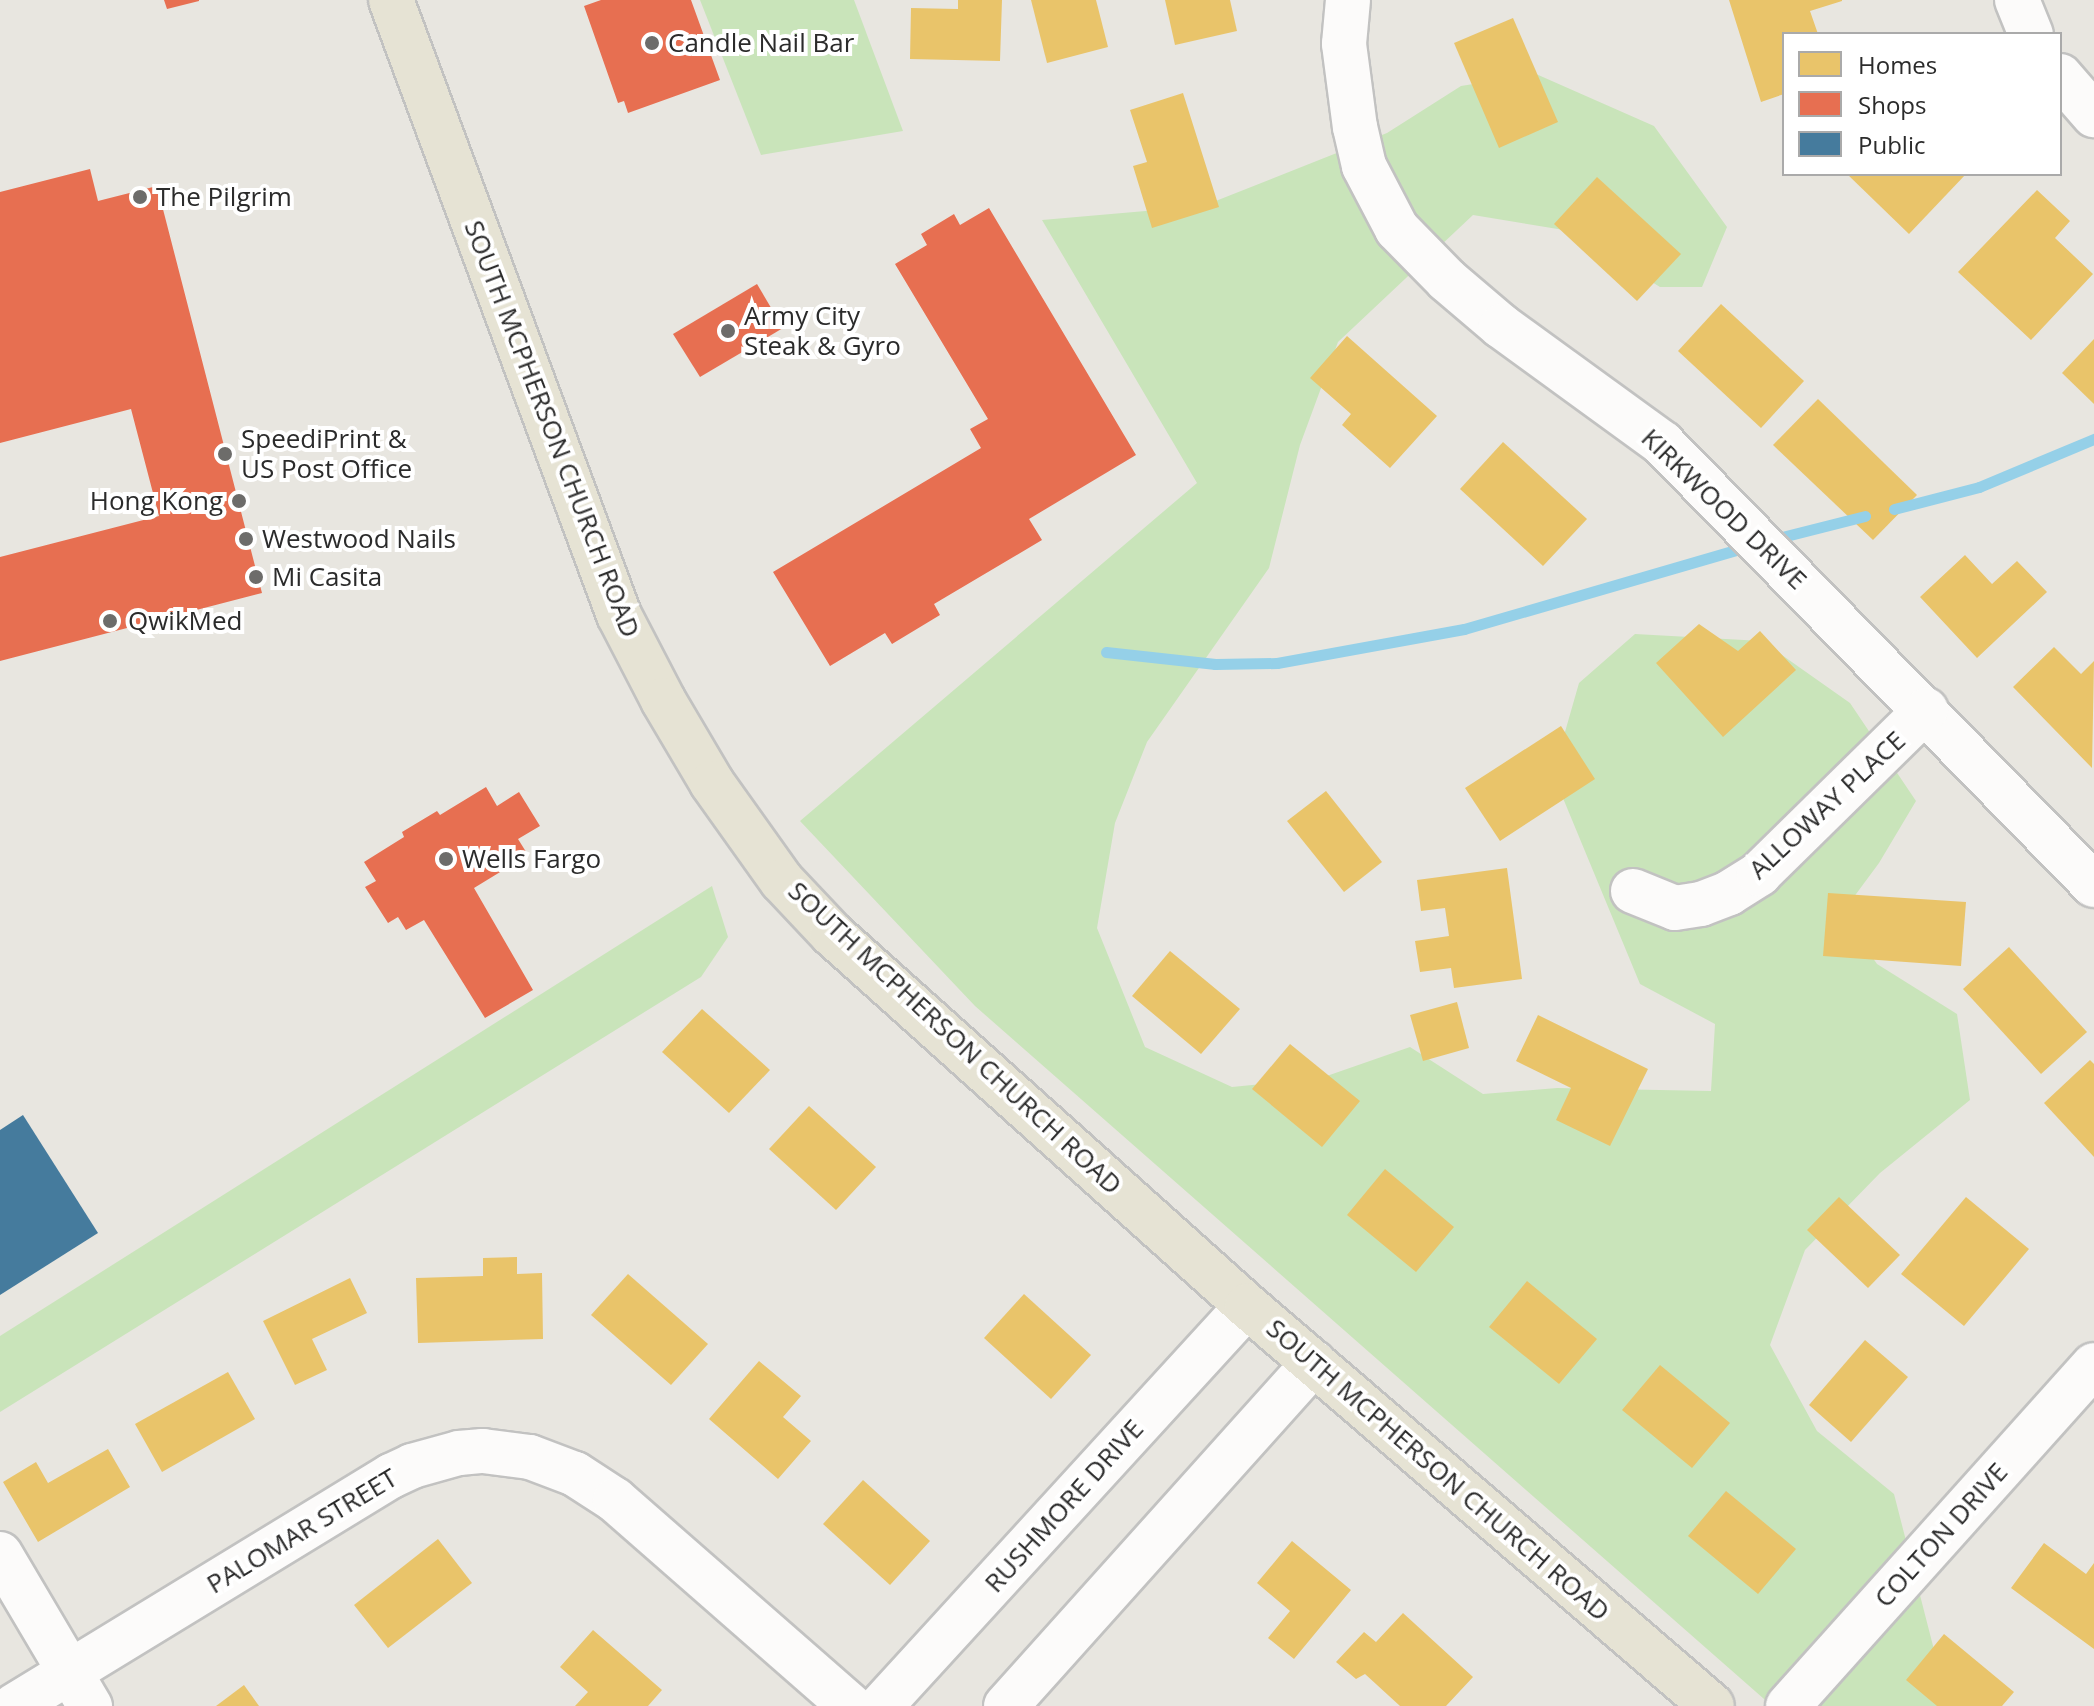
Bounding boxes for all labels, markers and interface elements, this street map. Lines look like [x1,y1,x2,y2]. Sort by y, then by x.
place label: Candle Nail Bar [668,27,854,59]
legend [1782,32,2062,176]
marker: Candle Nail Bar [643,34,661,52]
text: Homes [1858,48,1937,81]
text: Shops [1858,88,1926,121]
text: Public [1858,128,1925,161]
place label: The Pilgrim [156,181,292,213]
marker: The Pilgrim [131,188,149,206]
street label: SOUTH MCPHERSON CHURCH ROAD [458,216,646,642]
place label: Army City Steak & Gyro [744,300,901,362]
marker: Army City Steak & Gyro [719,322,737,340]
street label: KIRKWOOD DRIVE [1635,422,1813,596]
place label: SpeediPrint & US Post Office [241,423,412,484]
marker: SpeediPrint & US Post Office [216,445,234,463]
place label: Hong Kong [90,485,223,517]
marker: Hong Kong [230,492,248,510]
place label: Westwood Nails [262,523,456,555]
marker: Westwood Nails [237,530,255,548]
place label: Mi Casita [272,561,382,593]
marker: Mi Casita [247,568,265,586]
place label: QwikMed [128,605,242,637]
marker: QwikMed [99,610,121,632]
street label: ALLOWAY PLACE [1742,725,1912,885]
place label: Wells Fargo [462,843,601,875]
marker: Wells Fargo [437,850,455,868]
street label: SOUTH MCPHERSON CHURCH ROAD [782,875,1128,1201]
street label: SOUTH MCPHERSON CHURCH ROAD [1260,1313,1616,1627]
street label: RUSHMORE DRIVE [978,1413,1150,1599]
street label: COLTON DRIVE [1868,1457,2014,1613]
street label: PALOMAR STREET [201,1462,403,1600]

